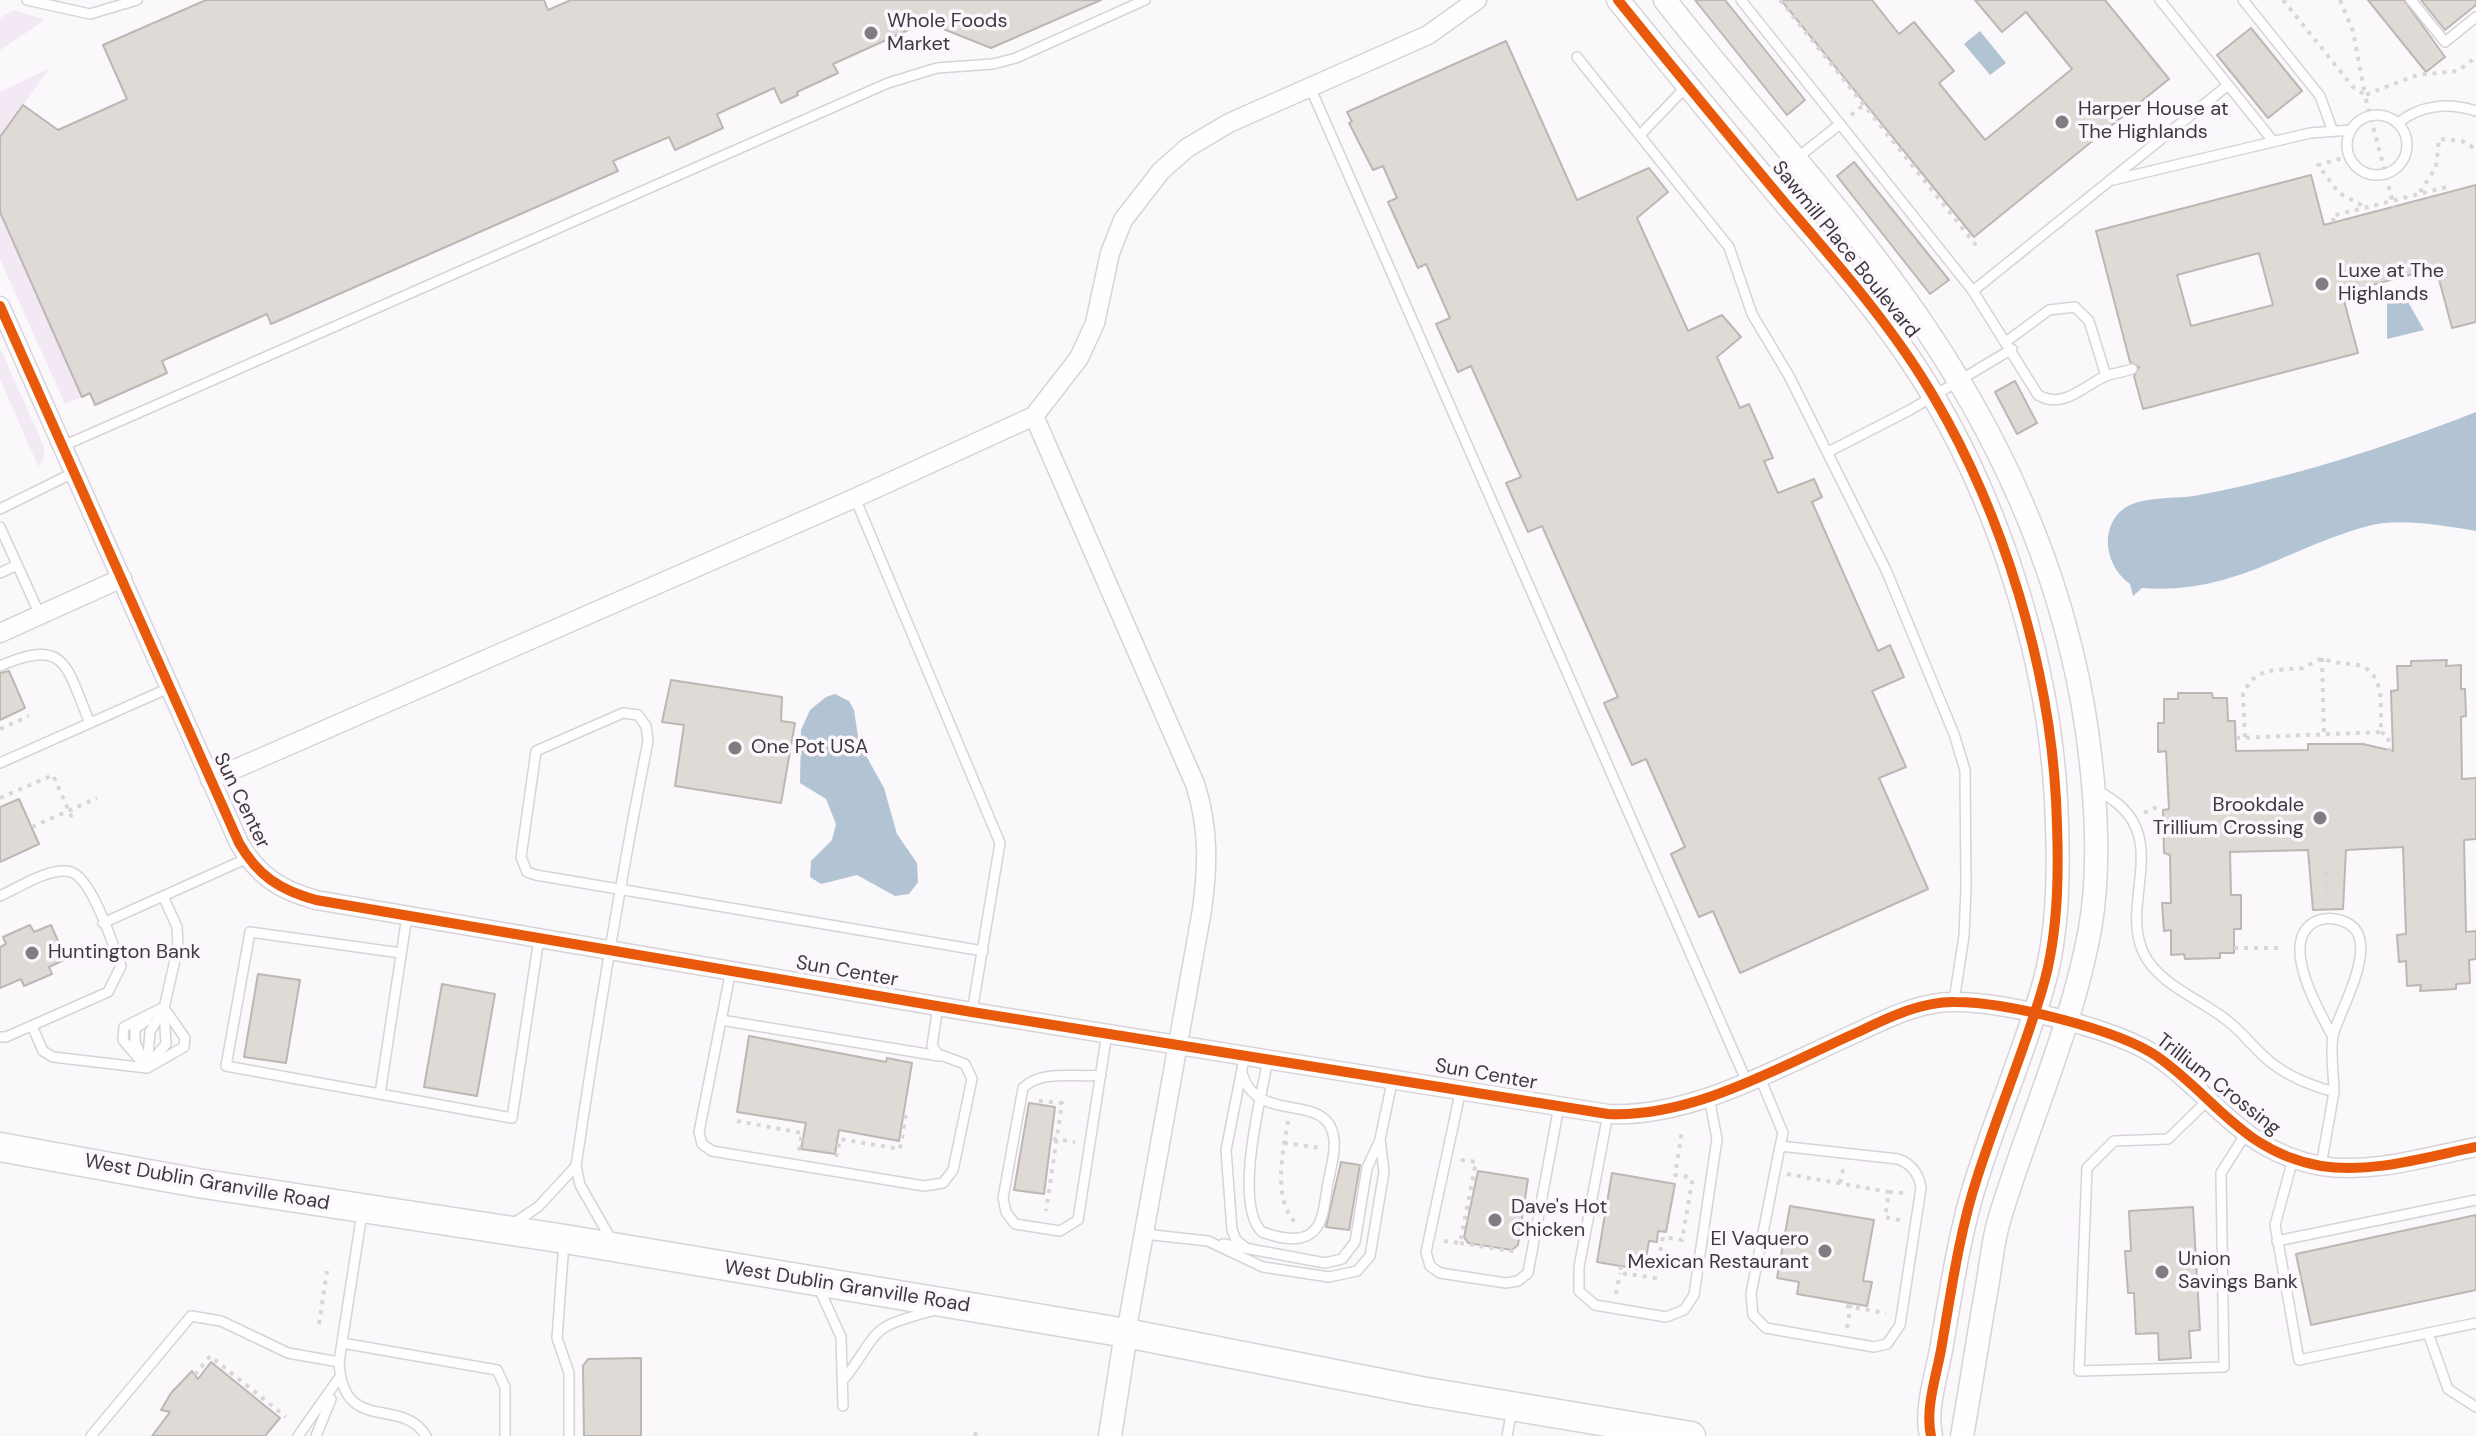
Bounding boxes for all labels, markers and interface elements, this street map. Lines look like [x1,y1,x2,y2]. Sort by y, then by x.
place label: Whole Foods Market [887,10,1007,57]
marker: Whole Foods Market [862,24,880,42]
place label: Harper House at The Highlands [2078,98,2229,145]
marker: Harper House at The Highlands [2053,113,2071,131]
street label: Sawmill Place Boulevard [1766,157,1924,343]
place label: Luxe at The Highlands [2338,260,2444,307]
marker: Luxe at The Highlands [2313,275,2331,293]
place label: One Pot USA [751,736,868,760]
marker: One Pot USA [726,739,744,757]
street label: Sun Center [208,749,274,853]
place label: Brookdale Trillium Crossing [2153,794,2304,841]
marker: Brookdale Trillium Crossing [2311,809,2329,827]
place label: Huntington Bank [48,941,201,965]
marker: Huntington Bank [23,944,41,962]
street label: Sun Center [794,951,900,993]
street label: Trillium Crossing [2151,1029,2285,1141]
street label: Sun Center [1433,1054,1539,1096]
street label: West Dublin Granville Road [83,1150,331,1216]
place label: Dave's Hot Chicken [1511,1196,1607,1243]
marker: Dave's Hot Chicken [1486,1211,1504,1229]
place label: El Vaquero Mexican Restaurant [1627,1228,1809,1275]
marker: El Vaquero Mexican Restaurant [1816,1242,1834,1260]
place label: Union Savings Bank [2178,1248,2298,1295]
street label: West Dublin Granville Road [722,1256,972,1318]
marker: Union Savings Bank [2153,1263,2171,1281]

